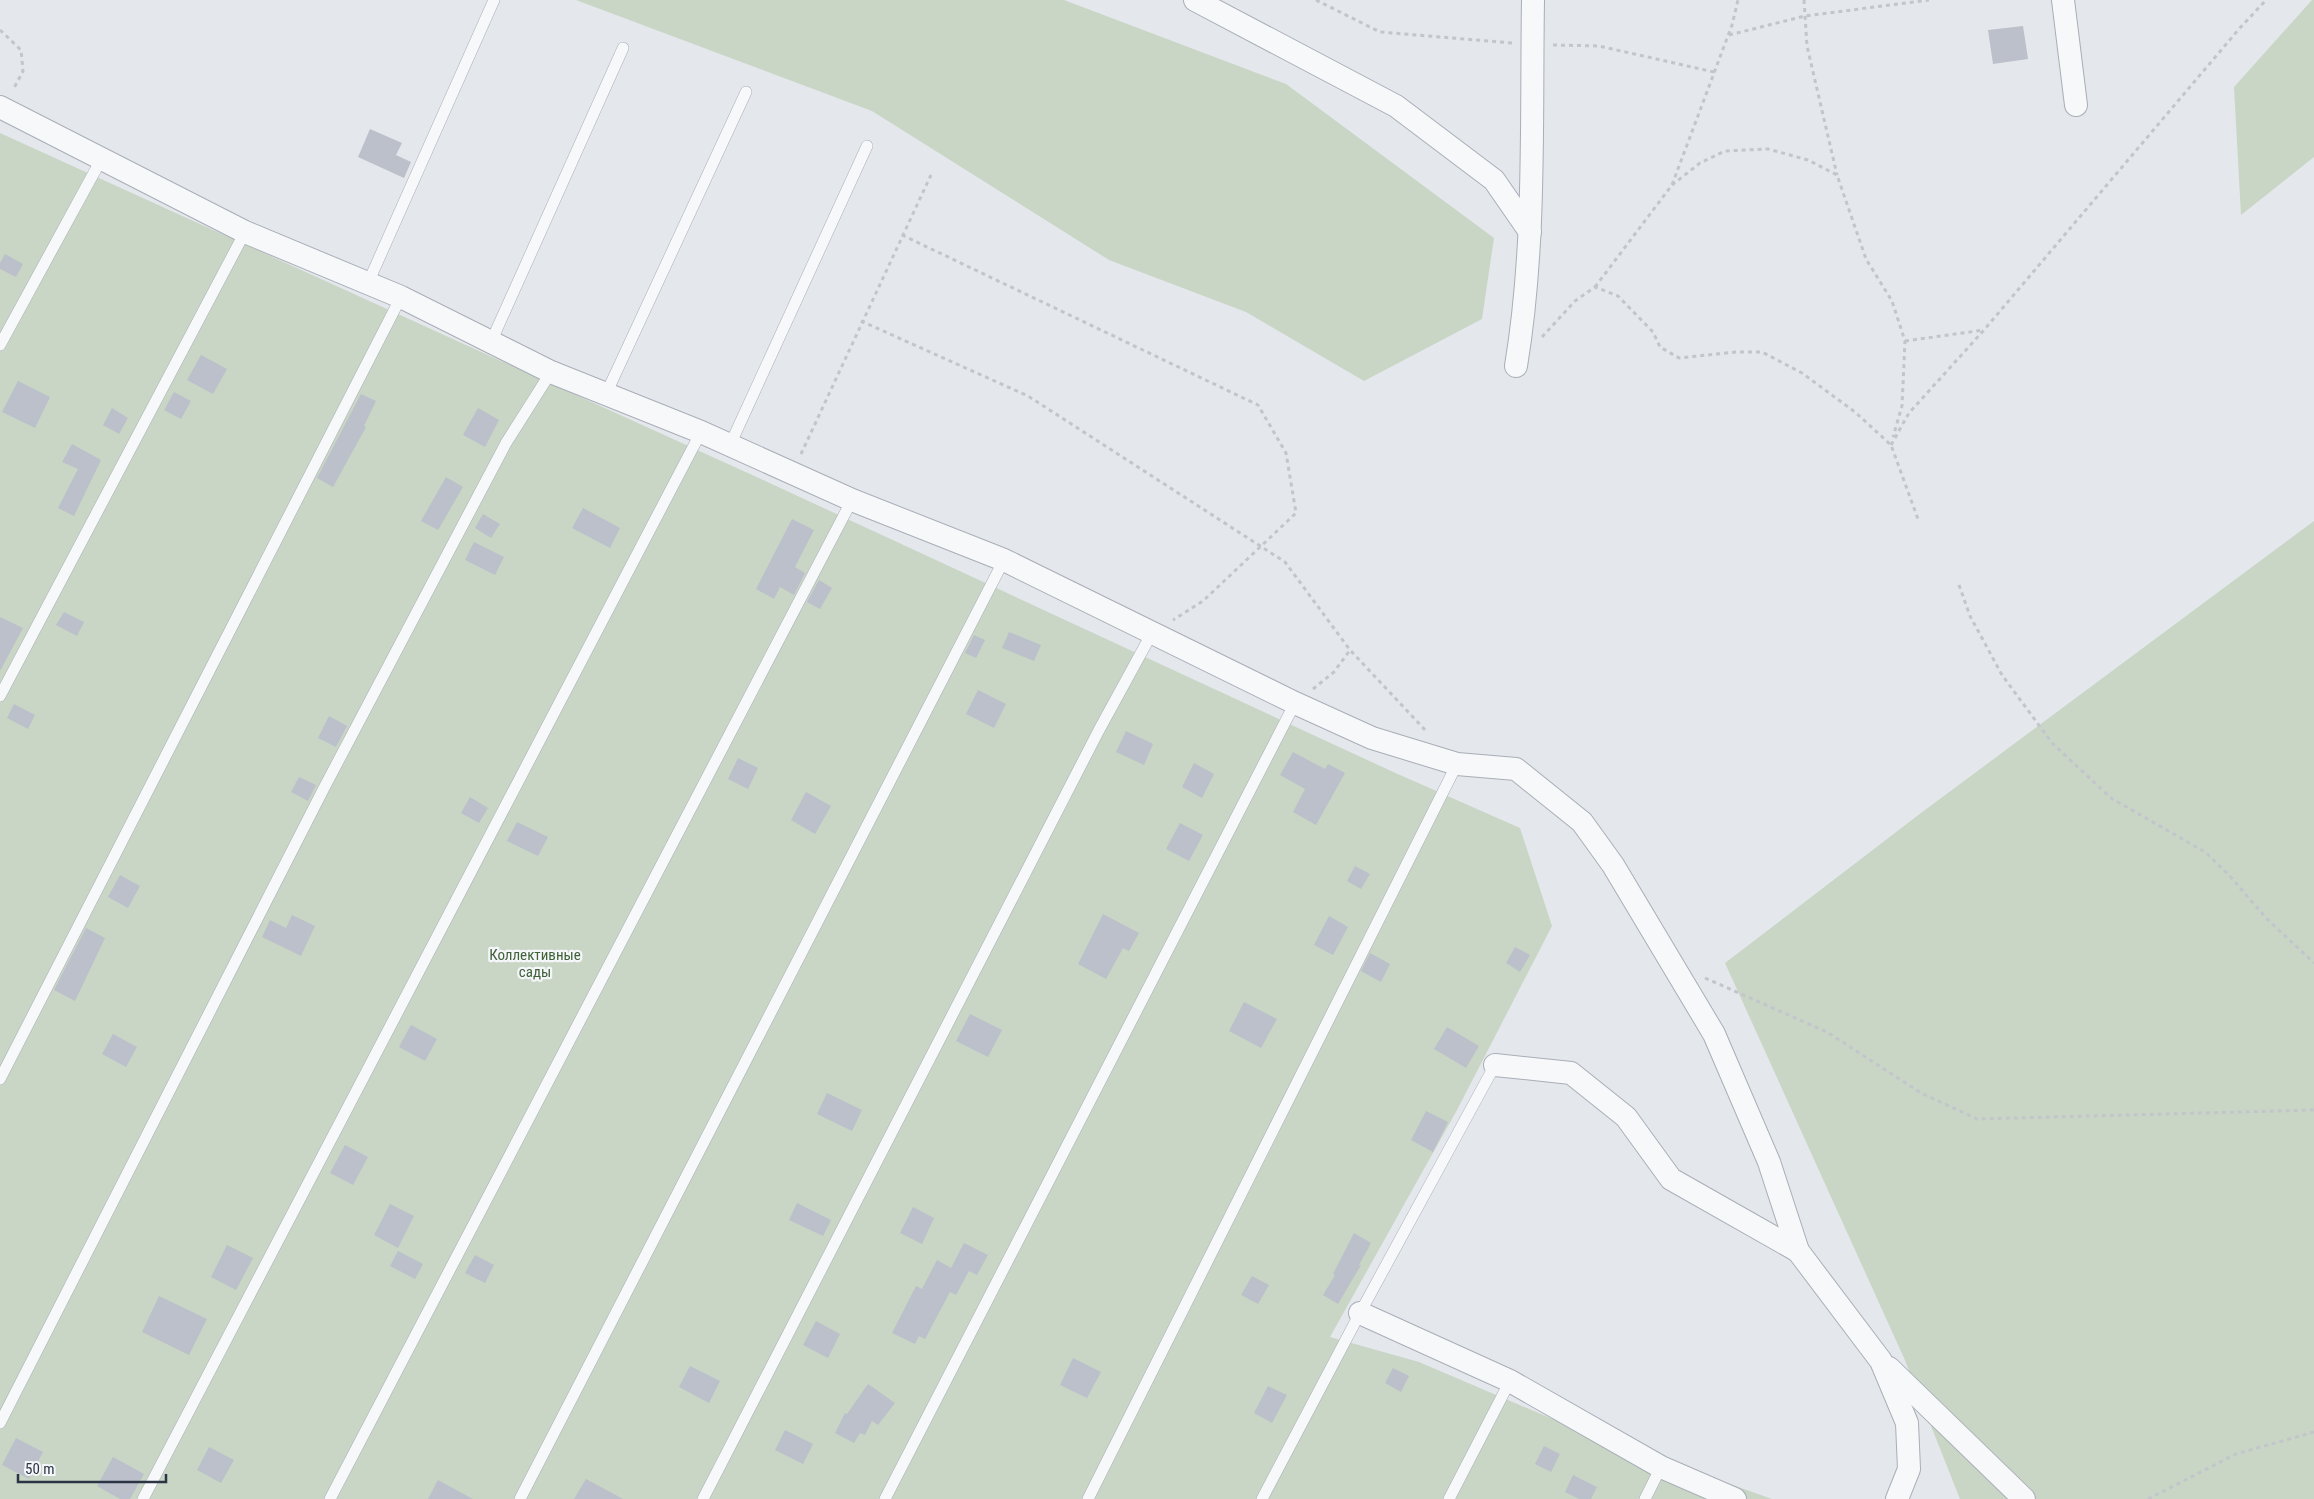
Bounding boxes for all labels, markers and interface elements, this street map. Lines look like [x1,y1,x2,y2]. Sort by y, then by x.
park label: Коллективные сады [489,946,581,981]
scale bar [18,1452,165,1484]
text: 50 m [25,1460,55,1478]

